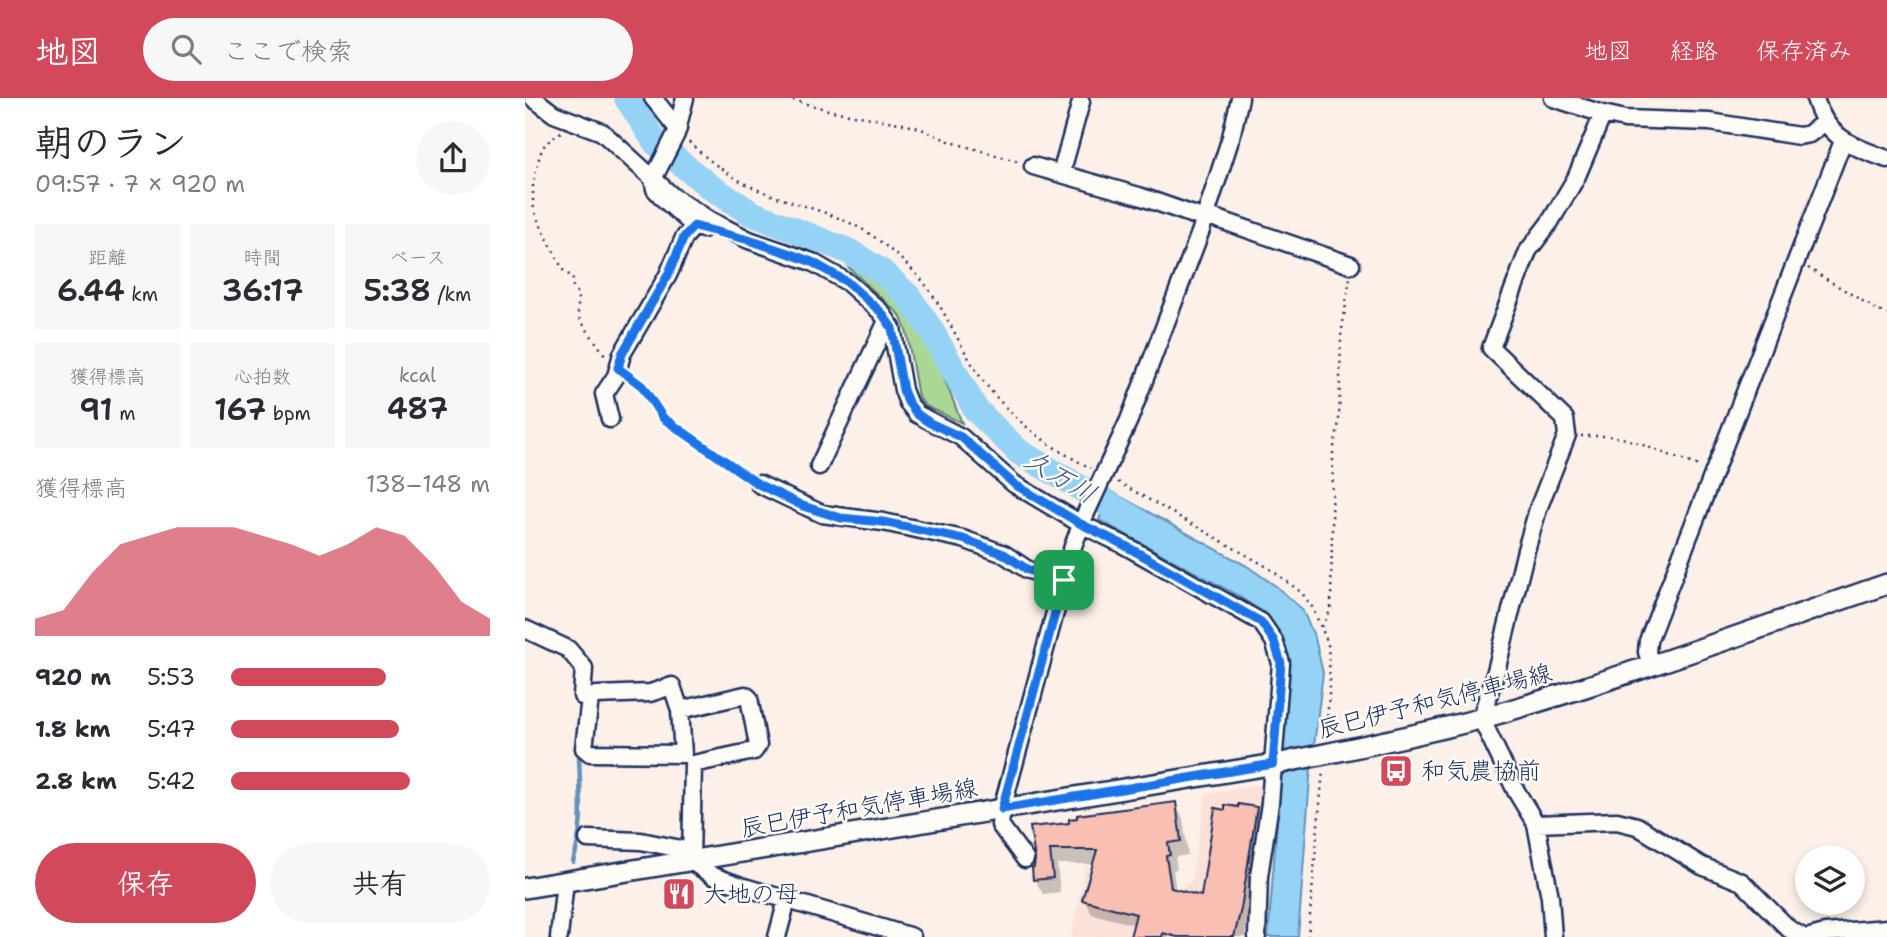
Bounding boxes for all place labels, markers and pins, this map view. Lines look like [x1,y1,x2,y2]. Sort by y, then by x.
pin [1034,550,1094,610]
bus stop icon: 和気農協前 [1377,752,1415,790]
place label: 和気農協前 [1421,755,1541,787]
restaurant icon: 大地の母 [660,875,698,913]
place label: 大地の母 [703,878,799,910]

